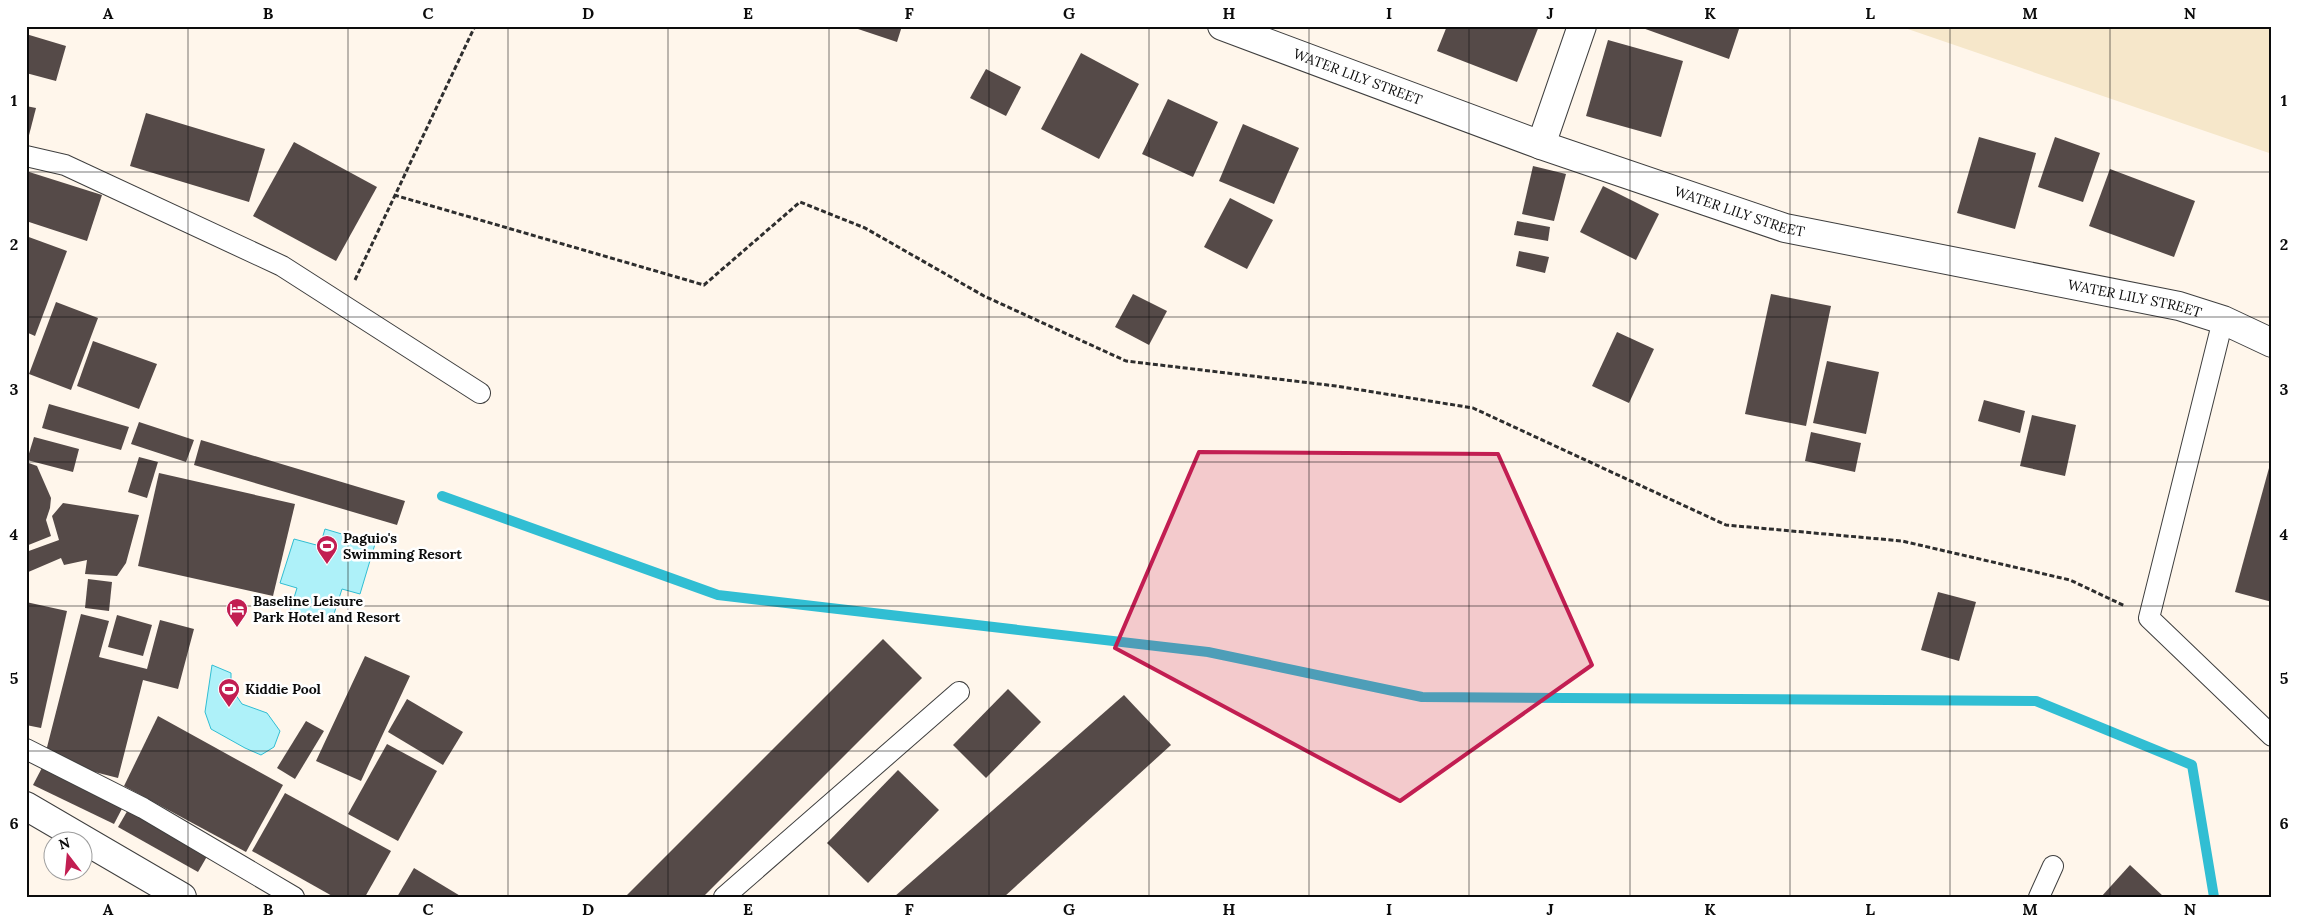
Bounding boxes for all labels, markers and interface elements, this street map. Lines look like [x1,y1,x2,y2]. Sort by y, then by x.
text: A [103,3,114,23]
text: B [263,3,274,23]
text: C [422,3,434,23]
text: D [582,3,594,23]
text: E [743,3,753,23]
text: F [904,3,914,23]
text: G [1063,3,1075,23]
text: H [1223,3,1236,23]
text: I [1386,3,1392,23]
text: J [1546,3,1554,23]
text: K [1704,3,1716,23]
text: L [1865,3,1875,23]
text: M [2022,3,2038,23]
text: N [2184,3,2196,23]
street label: WATER LILY STREET [1291,44,1425,109]
text: 1 [11,90,17,110]
text: 1 [2281,90,2287,110]
street label: WATER LILY STREET [1672,182,1806,241]
text: 2 [10,234,18,254]
text: 2 [2280,234,2288,254]
street label: WATER LILY STREET [2066,275,2204,322]
text: 3 [10,379,19,399]
text: 3 [2280,379,2289,399]
text: 4 [10,524,19,544]
text: 4 [2280,524,2289,544]
place label: Paguio's Swimming Resort [343,529,462,563]
sports icon: Paguio's Swimming Resort [315,534,339,565]
place label: Baseline Leisure Park Hotel and Resort [253,592,401,626]
hotel icon: Baseline Leisure Park Hotel and Resort [225,597,249,628]
text: 5 [10,668,19,688]
text: 5 [2280,668,2289,688]
sports icon: Kiddie Pool [217,677,241,708]
place label: Kiddie Pool [245,680,322,698]
text: 6 [9,813,19,833]
text: 6 [2279,813,2289,833]
north arrow [42,830,92,880]
text: N [57,833,72,854]
text: A [103,899,114,919]
text: B [263,899,274,919]
text: C [422,899,434,919]
text: D [582,899,594,919]
text: E [743,899,753,919]
text: F [904,899,914,919]
text: G [1063,899,1075,919]
text: H [1223,899,1236,919]
text: I [1386,899,1392,919]
text: J [1546,899,1554,919]
text: K [1704,899,1716,919]
text: L [1865,899,1875,919]
text: M [2022,899,2038,919]
text: N [2184,899,2196,919]

